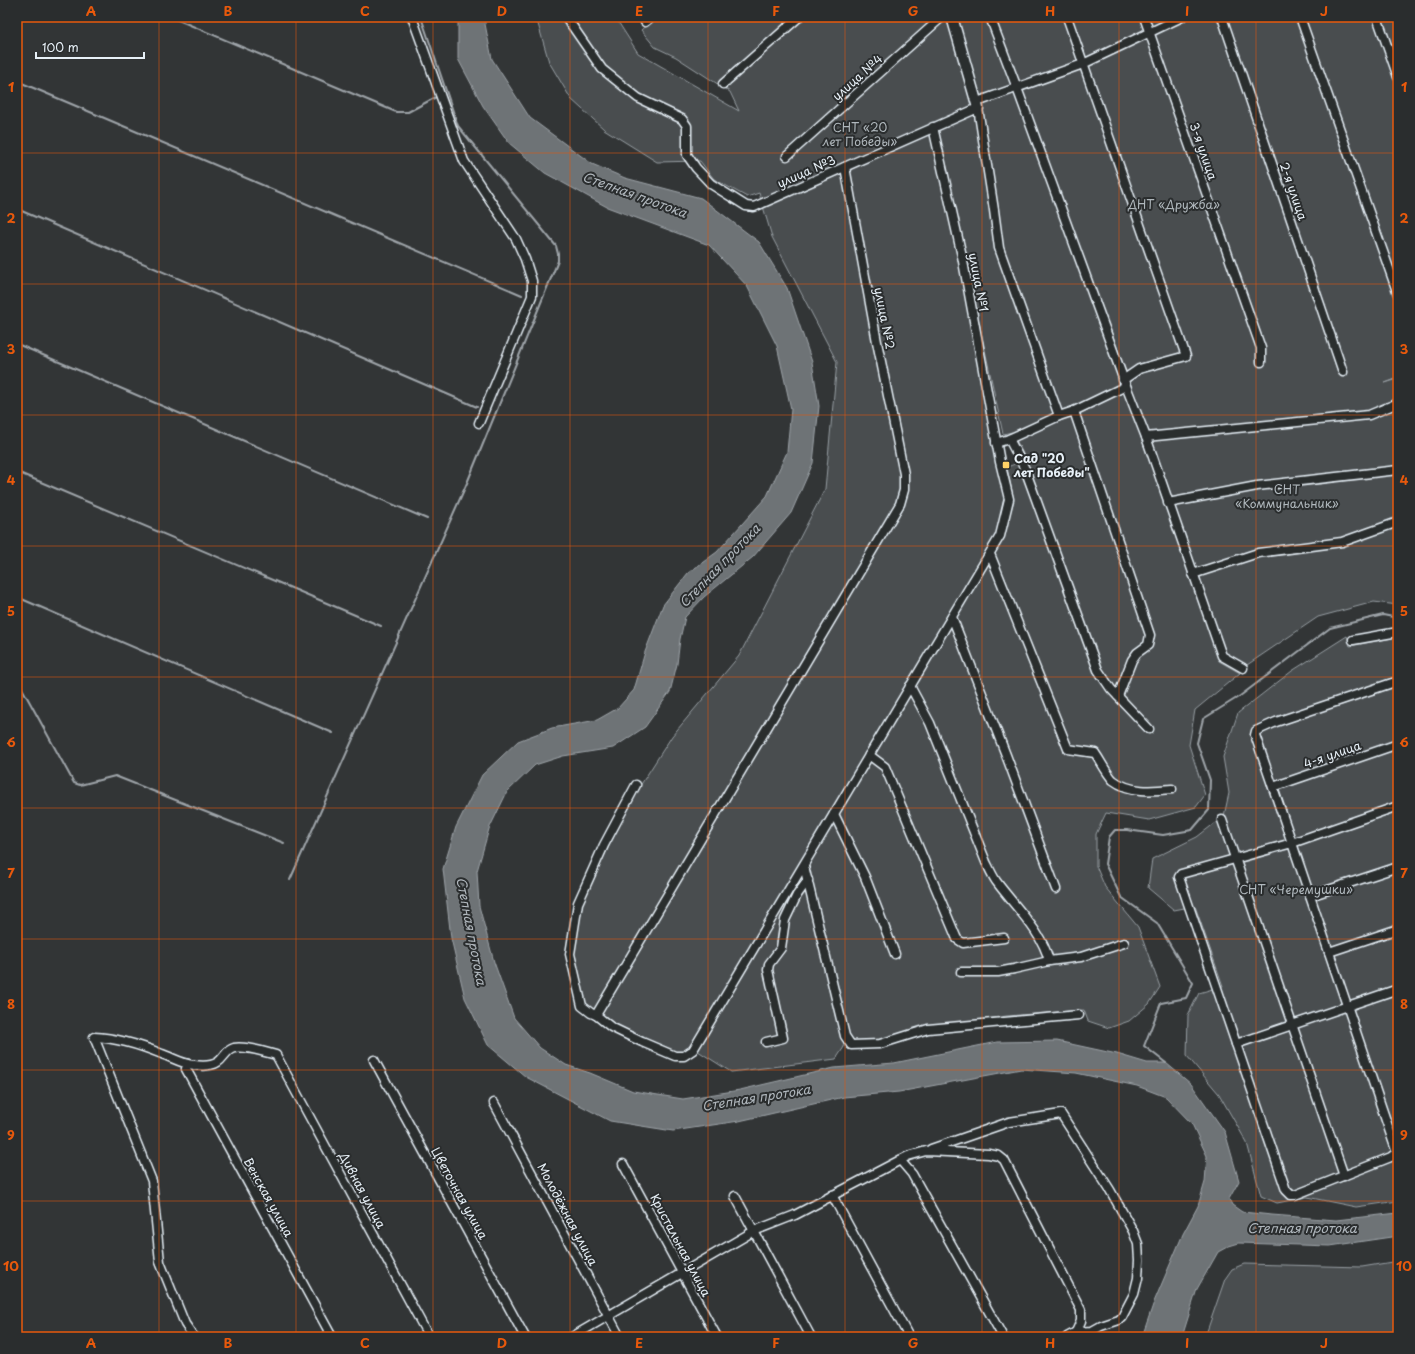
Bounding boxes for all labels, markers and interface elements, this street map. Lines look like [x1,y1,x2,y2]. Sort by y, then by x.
text: A [86,1,96,20]
text: B [224,1,233,20]
text: C [360,1,370,20]
text: D [497,1,507,20]
text: E [635,1,643,20]
text: F [772,1,780,20]
text: G [908,1,918,20]
text: H [1045,1,1055,20]
text: I [1185,1,1189,20]
text: J [1320,1,1328,20]
scale bar [36,34,144,60]
text: 100 m [42,38,79,56]
street label: улица №4 [828,49,886,104]
text: 1 [8,77,14,96]
text: 1 [1401,77,1407,96]
park label: СНТ «20 лет Победы» [822,118,897,150]
street label: 3-я улица [1186,120,1222,183]
street label: улица №3 [774,150,838,192]
street label: 2-я улица [1276,160,1312,223]
water label: Степная протока [580,166,691,222]
park label: ДНТ «Дружба» [1127,195,1220,213]
text: 2 [6,208,16,227]
text: 2 [1399,208,1409,227]
street label: улица №1 [964,251,994,313]
street label: улица №2 [870,285,900,351]
text: 3 [7,339,16,358]
text: 3 [1400,339,1409,358]
place label: Сад "20 лет Победы" [1013,449,1090,481]
marker: Сад "20 лет Победы" [1001,460,1011,470]
text: 4 [7,470,16,489]
text: 4 [1400,470,1409,489]
park label: СНТ «Коммунальник» [1235,480,1339,512]
water label: Степная протока [674,518,765,611]
text: 5 [7,601,15,620]
text: 5 [1400,601,1408,620]
text: 6 [6,732,16,751]
text: 6 [1399,732,1409,751]
street label: 4-я улица [1301,736,1364,772]
text: 7 [7,863,15,882]
text: 7 [1400,863,1408,882]
water label: Степная протока [452,875,492,988]
park label: СНТ «Черемушки» [1239,880,1353,898]
text: 8 [7,994,15,1013]
text: 8 [1400,994,1408,1013]
water label: Степная протока [700,1079,813,1115]
text: 9 [7,1125,15,1144]
text: 9 [1400,1125,1408,1144]
street label: Цветочная улица [427,1144,493,1243]
street label: Дивная улица [335,1148,391,1232]
street label: Венская улица [240,1154,298,1240]
street label: Молодёжная улица [533,1160,603,1269]
street label: Кристальная улица [646,1191,716,1300]
water label: Степная протока [1247,1218,1358,1237]
text: 10 [3,1256,19,1275]
text: 10 [1396,1256,1412,1275]
text: A [86,1333,96,1352]
text: B [224,1333,233,1352]
text: C [360,1333,370,1352]
text: D [497,1333,507,1352]
text: E [635,1333,643,1352]
text: F [772,1333,780,1352]
text: G [908,1333,918,1352]
text: H [1045,1333,1055,1352]
text: I [1185,1333,1189,1352]
text: J [1320,1333,1328,1352]

